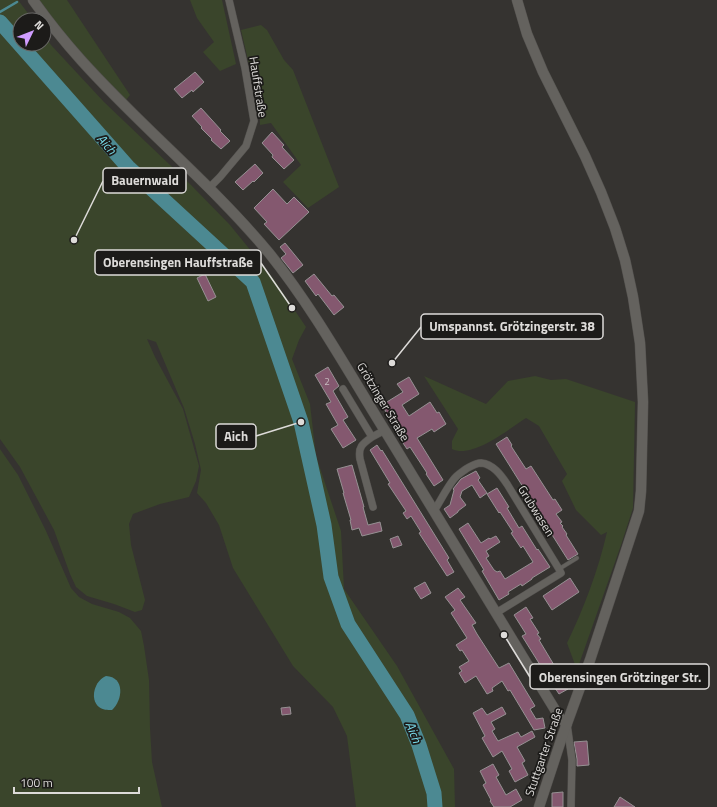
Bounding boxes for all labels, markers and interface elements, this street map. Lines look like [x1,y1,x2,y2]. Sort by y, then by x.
north arrow [12,12,52,52]
text: N [31,17,48,33]
street label: Hauffstraße [244,55,273,119]
water label: Aich [92,129,122,159]
callout: Bauernwald [103,168,186,193]
text: Bauernwald [111,170,179,190]
callout: Oberensingen Hauffstraße [95,250,261,275]
text: Oberensingen Hauffstraße [103,252,253,272]
callout: Umspannst. Grötzingerstr. 38 [421,314,603,339]
text: Umspannst. Grötzingerstr. 38 [429,316,595,336]
street label: Grötzinger Straße [352,359,415,445]
house number: 2 [324,374,330,389]
callout: Aich [216,424,256,449]
text: Aich [224,426,248,446]
street label: Grubwasen [513,481,560,540]
callout: Oberensingen Grötzinger Str. [530,664,709,689]
text: Oberensingen Grötzinger Str. [539,667,701,687]
street label: Stuttgarter Straße [519,705,568,799]
water label: Aich [401,718,428,746]
scale bar [14,769,139,795]
text: 100 m [20,773,53,792]

